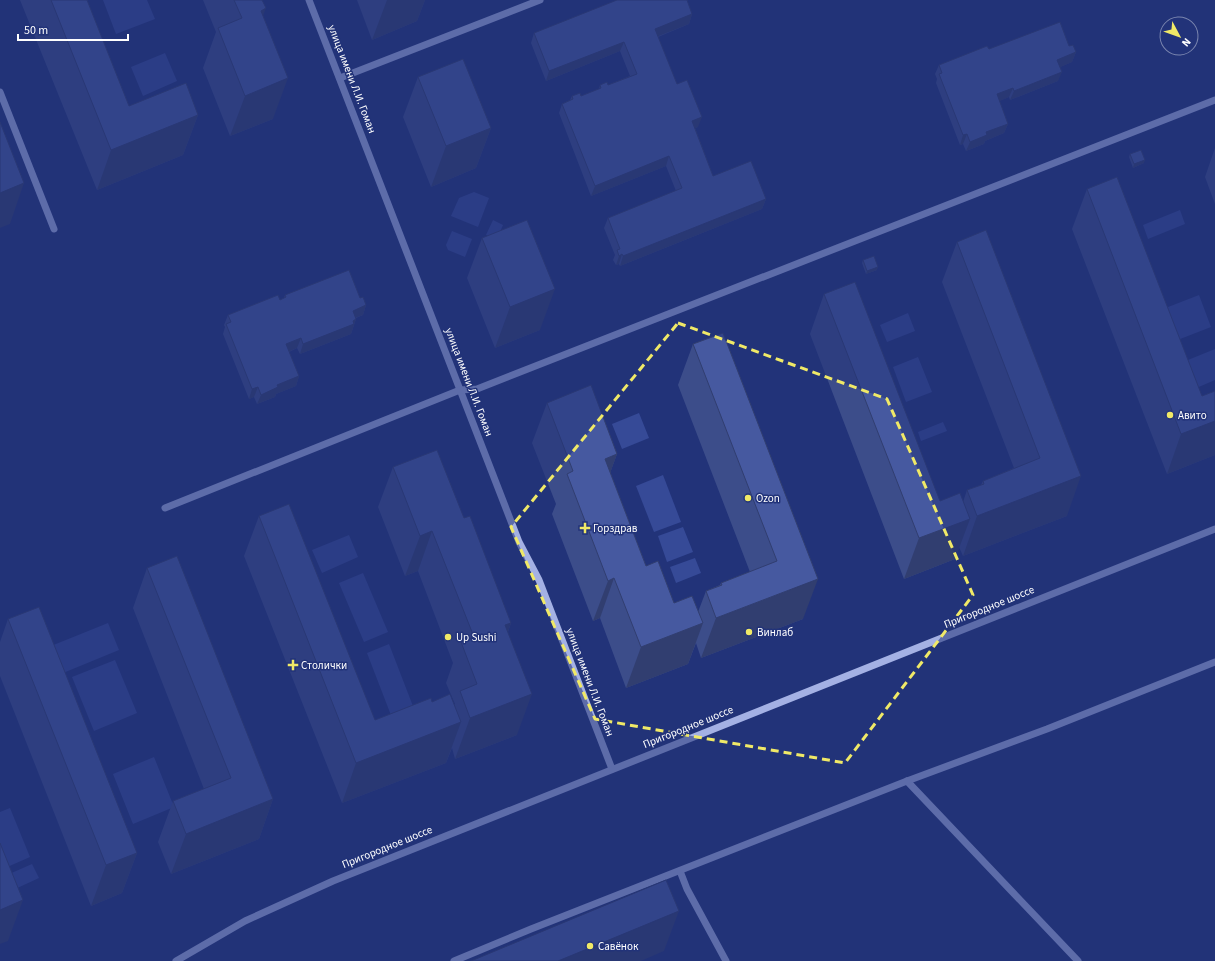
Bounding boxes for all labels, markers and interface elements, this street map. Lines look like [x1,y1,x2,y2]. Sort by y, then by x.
scale bar [18,16,128,42]
north arrow [1159,16,1199,56]
text: 50 m [24,22,48,39]
street label: улица имени Л.И. Гоман [324,23,380,135]
text: N [1178,35,1194,50]
street label: улица имени Л.И. Гоман [441,326,497,438]
place label: Авито [1178,408,1207,423]
marker: Авито [1165,410,1175,420]
place label: Ozon [756,491,780,506]
marker: Ozon [743,493,753,503]
place label: Горздрав [593,521,638,536]
marker: Горздрав [580,523,590,533]
street label: Пригородное шоссе [942,582,1037,632]
place label: Винлаб [757,625,793,640]
street label: улица имени Л.И. Гоман [562,626,618,738]
marker: Винлаб [744,627,754,637]
place label: Up Sushi [456,630,497,645]
marker: Up Sushi [443,632,453,642]
place label: Столички [301,658,347,673]
marker: Столички [288,660,298,670]
street label: Пригородное шоссе [641,702,736,752]
street label: Пригородное шоссе [340,822,435,872]
place label: Савёнок [598,939,639,954]
marker: Савёнок [585,941,595,951]

